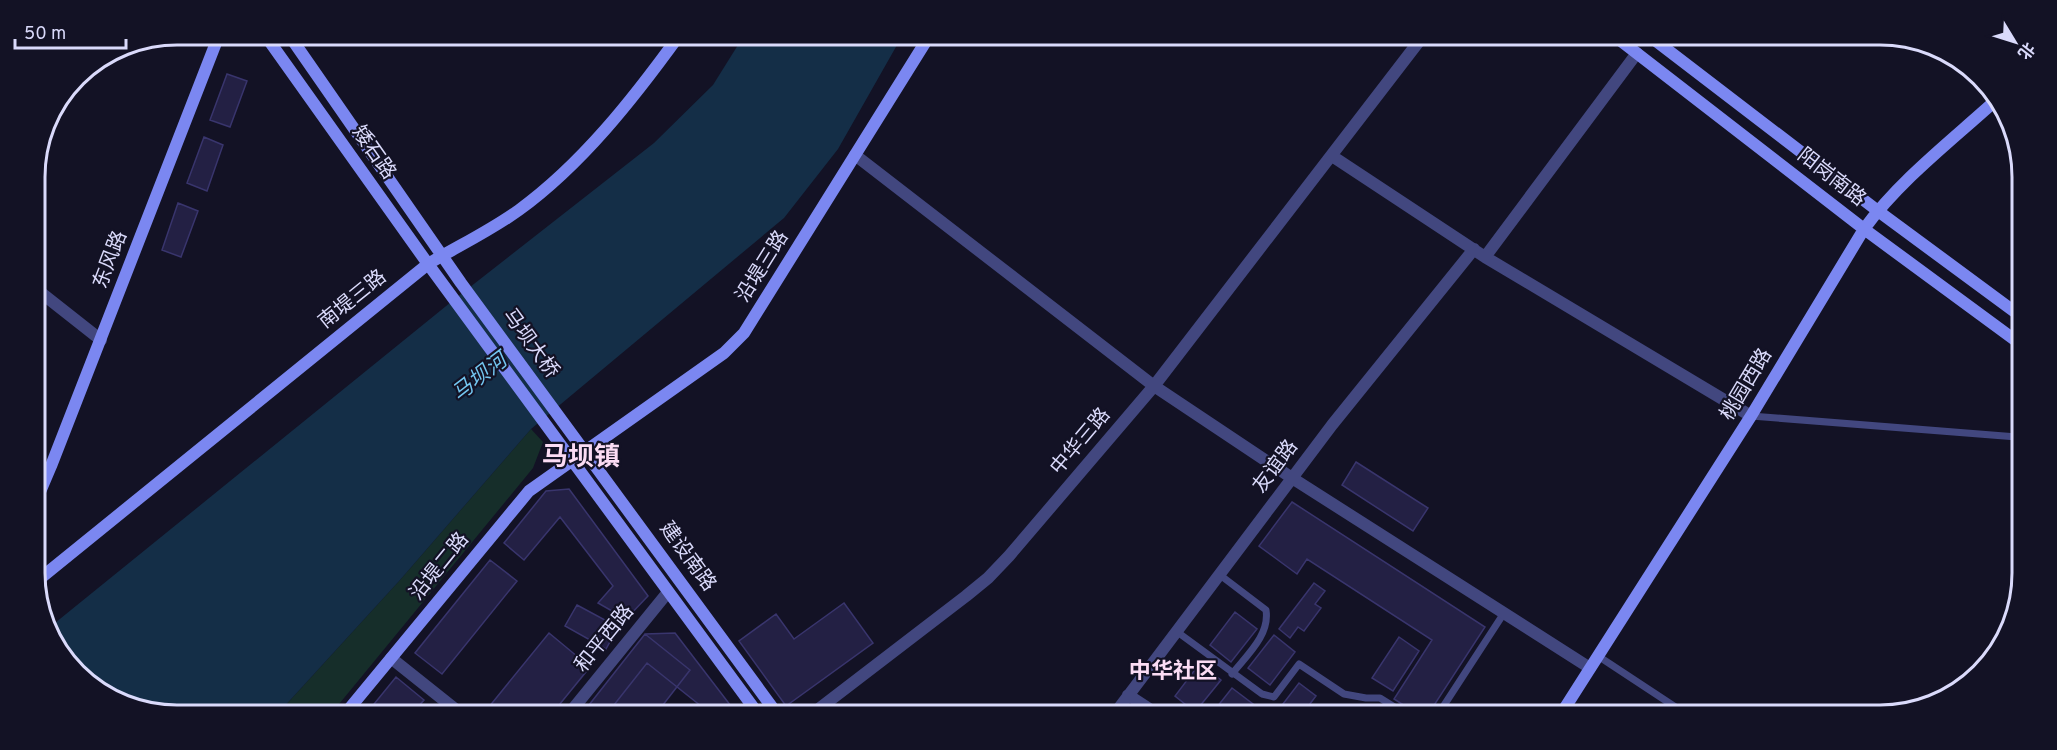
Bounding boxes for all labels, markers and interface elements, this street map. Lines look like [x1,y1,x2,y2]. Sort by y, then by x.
scale bar [15,12,126,50]
north arrow [1985,12,2045,72]
text: 50 m [24,23,66,46]
text: 北 [2012,38,2038,62]
street label: 矮石路 [345,121,401,185]
street label: 阳岗南路 [1791,143,1871,213]
street label: 沿堤三路 [731,226,795,308]
street label: 东风路 [88,227,134,293]
street label: 南堤三路 [314,265,392,335]
street label: 马坝大桥 [496,304,564,384]
street label: 桃园西路 [1715,344,1779,426]
water label: 马坝河 [447,346,516,408]
street label: 中华三路 [1045,403,1117,481]
street label: 友谊路 [1248,435,1304,499]
district label: 马坝镇 [542,442,620,475]
street label: 建设南路 [653,517,721,597]
street label: 沿堤二路 [405,528,475,606]
street label: 和平西路 [570,600,640,678]
district label: 中华社区 [1129,659,1217,686]

